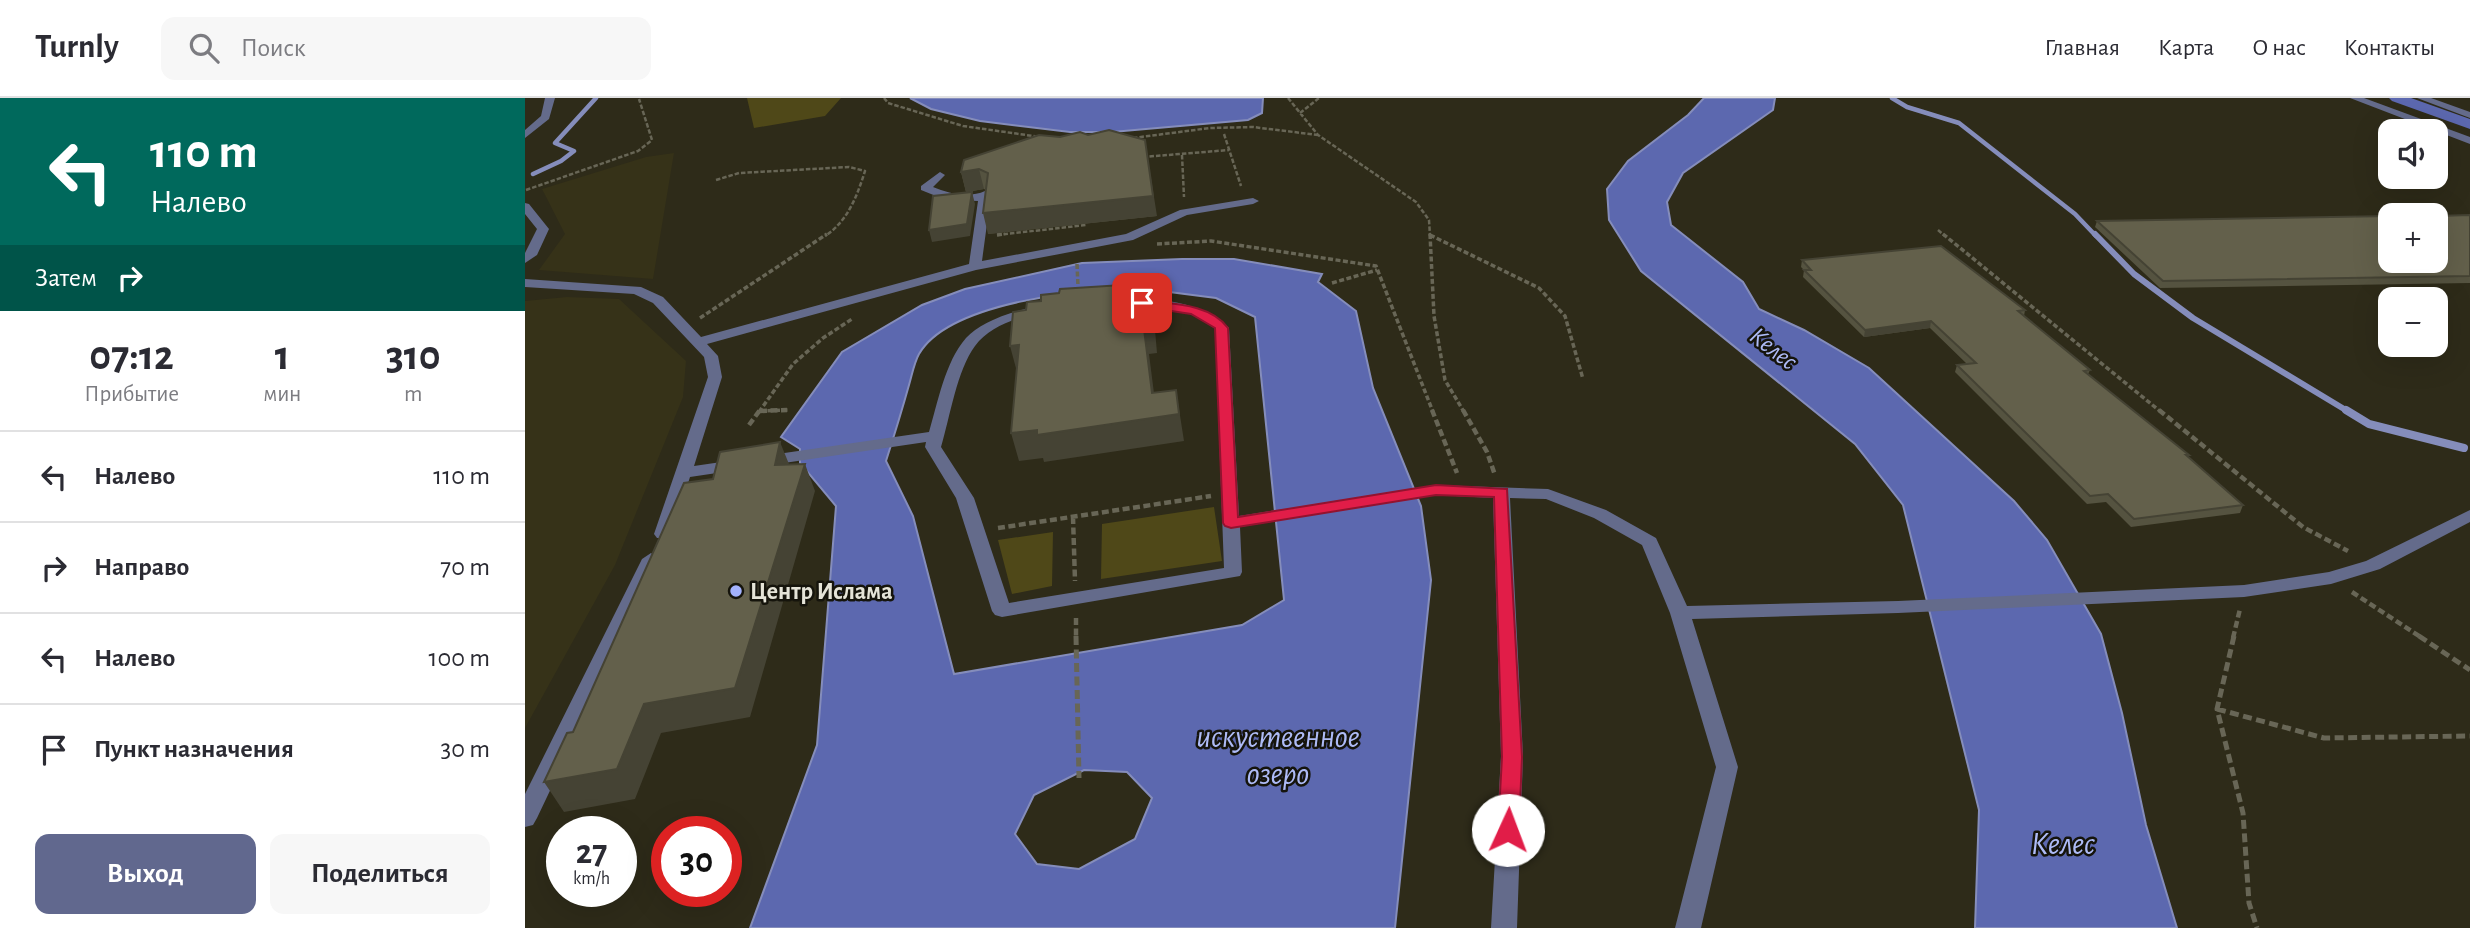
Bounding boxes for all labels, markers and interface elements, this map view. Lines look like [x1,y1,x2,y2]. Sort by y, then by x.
search box [161,17,651,80]
icon: search [185,29,223,67]
text: Turnly [35,31,119,64]
text: Поиск [241,35,306,61]
text: Главная [2045,36,2120,60]
text: Карта [2158,36,2214,60]
text: О нас [2252,36,2306,60]
text: Контакты [2344,36,2435,60]
map controls [2378,119,2448,357]
button: sound [2378,119,2448,189]
icon: left [35,126,126,217]
text: 110 m [150,128,258,177]
text: Налево [150,186,247,218]
button: + [2378,203,2448,273]
icon: right [111,259,149,297]
text: Затем [35,265,97,291]
pin [1112,273,1172,333]
icon: arrive [1123,284,1161,322]
button: − [2378,287,2448,357]
water label: Келес [1745,323,1802,375]
text: 07:12 [89,335,174,377]
text: 1 [275,335,290,377]
text: 310 [386,335,441,377]
text: Прибытие [84,383,179,406]
text: мин [263,383,301,406]
text: m [404,383,422,406]
icon: left [35,458,73,496]
text: Налево [94,463,175,489]
text: 110 m [433,463,490,489]
icon: right [35,549,73,587]
text: Направо [94,554,189,580]
text: 70 m [440,554,490,580]
place label: Центр Ислама [750,580,893,604]
marker: Центр Ислама [728,583,744,599]
icon: left [35,640,73,678]
text: Налево [94,645,175,671]
text: 100 m [429,645,490,671]
water label: искуственное озеро [1196,721,1360,791]
icon: arrive [35,731,73,769]
text: Пункт назначения [94,736,294,762]
text: 30 m [440,736,490,762]
position arrow [1471,793,1545,867]
speed limit sign: 30 [651,816,742,907]
water label: Келес [2031,828,2095,860]
button: Выход [35,834,256,914]
button: Поделиться [270,834,490,914]
text: 27 [576,835,607,870]
text: km/h [573,870,610,888]

